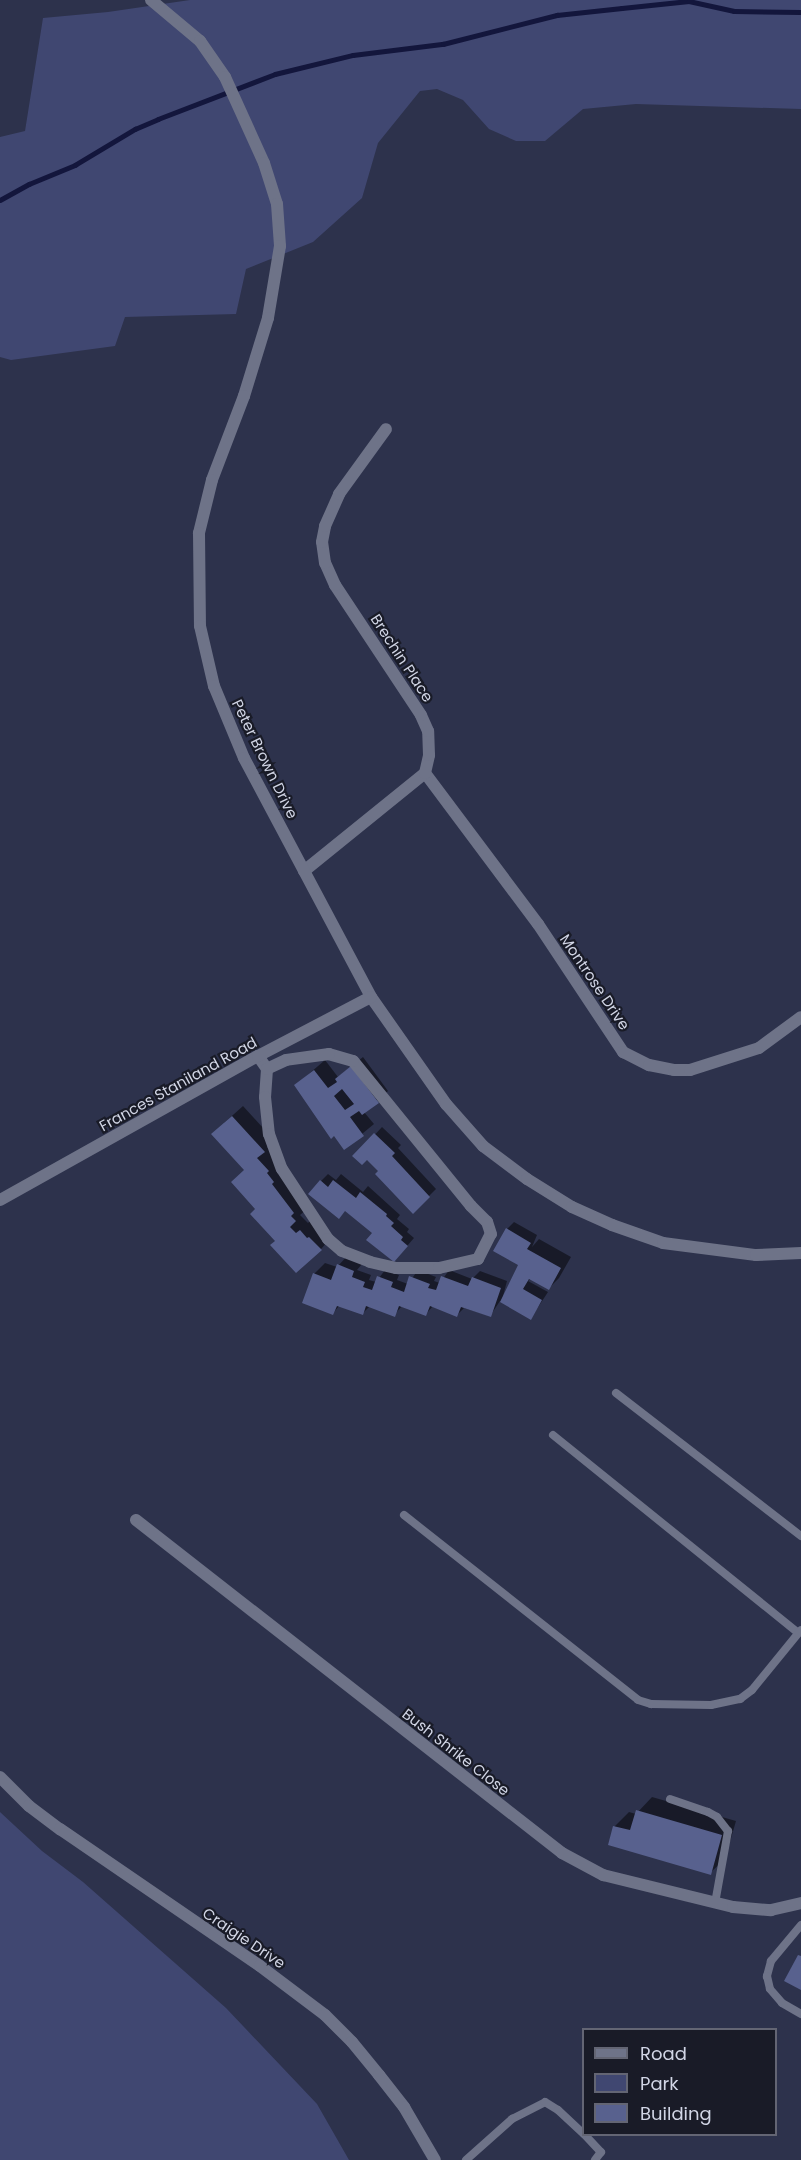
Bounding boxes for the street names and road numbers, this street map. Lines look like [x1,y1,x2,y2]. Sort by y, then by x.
street label: Brechin Place [367,611,437,705]
street label: Peter Brown Drive [228,697,302,821]
street label: Montrose Drive [556,931,634,1033]
street label: Frances Staniland Road [96,1033,260,1135]
street label: Bush Shrike Close [399,1705,513,1799]
street label: Craigie Drive [199,1904,289,1972]

